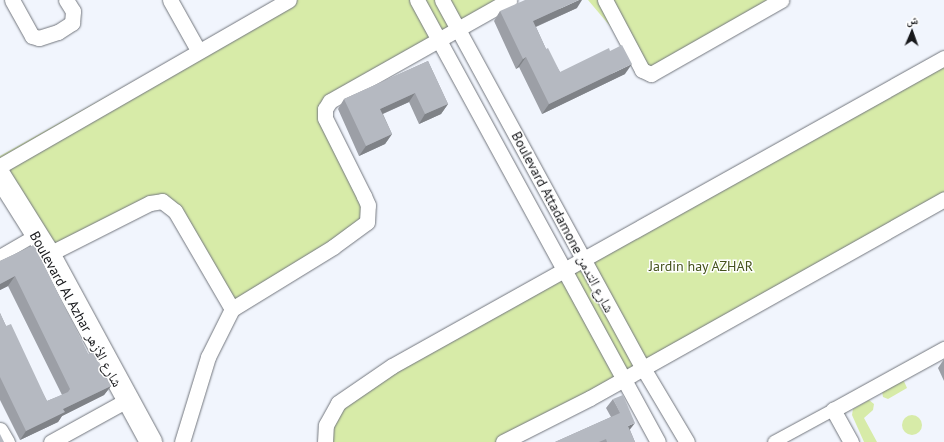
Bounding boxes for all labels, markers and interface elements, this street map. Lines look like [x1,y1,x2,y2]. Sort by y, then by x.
north arrow [892,12,932,52]
text: ش [906,13,918,27]
street label: Boulevard Attadamone شارع التدمن [508,128,618,316]
street label: Boulevard Al Azhar شارع الأزهر [26,228,126,390]
park label: Jardin hay AZHAR [649,258,753,274]

